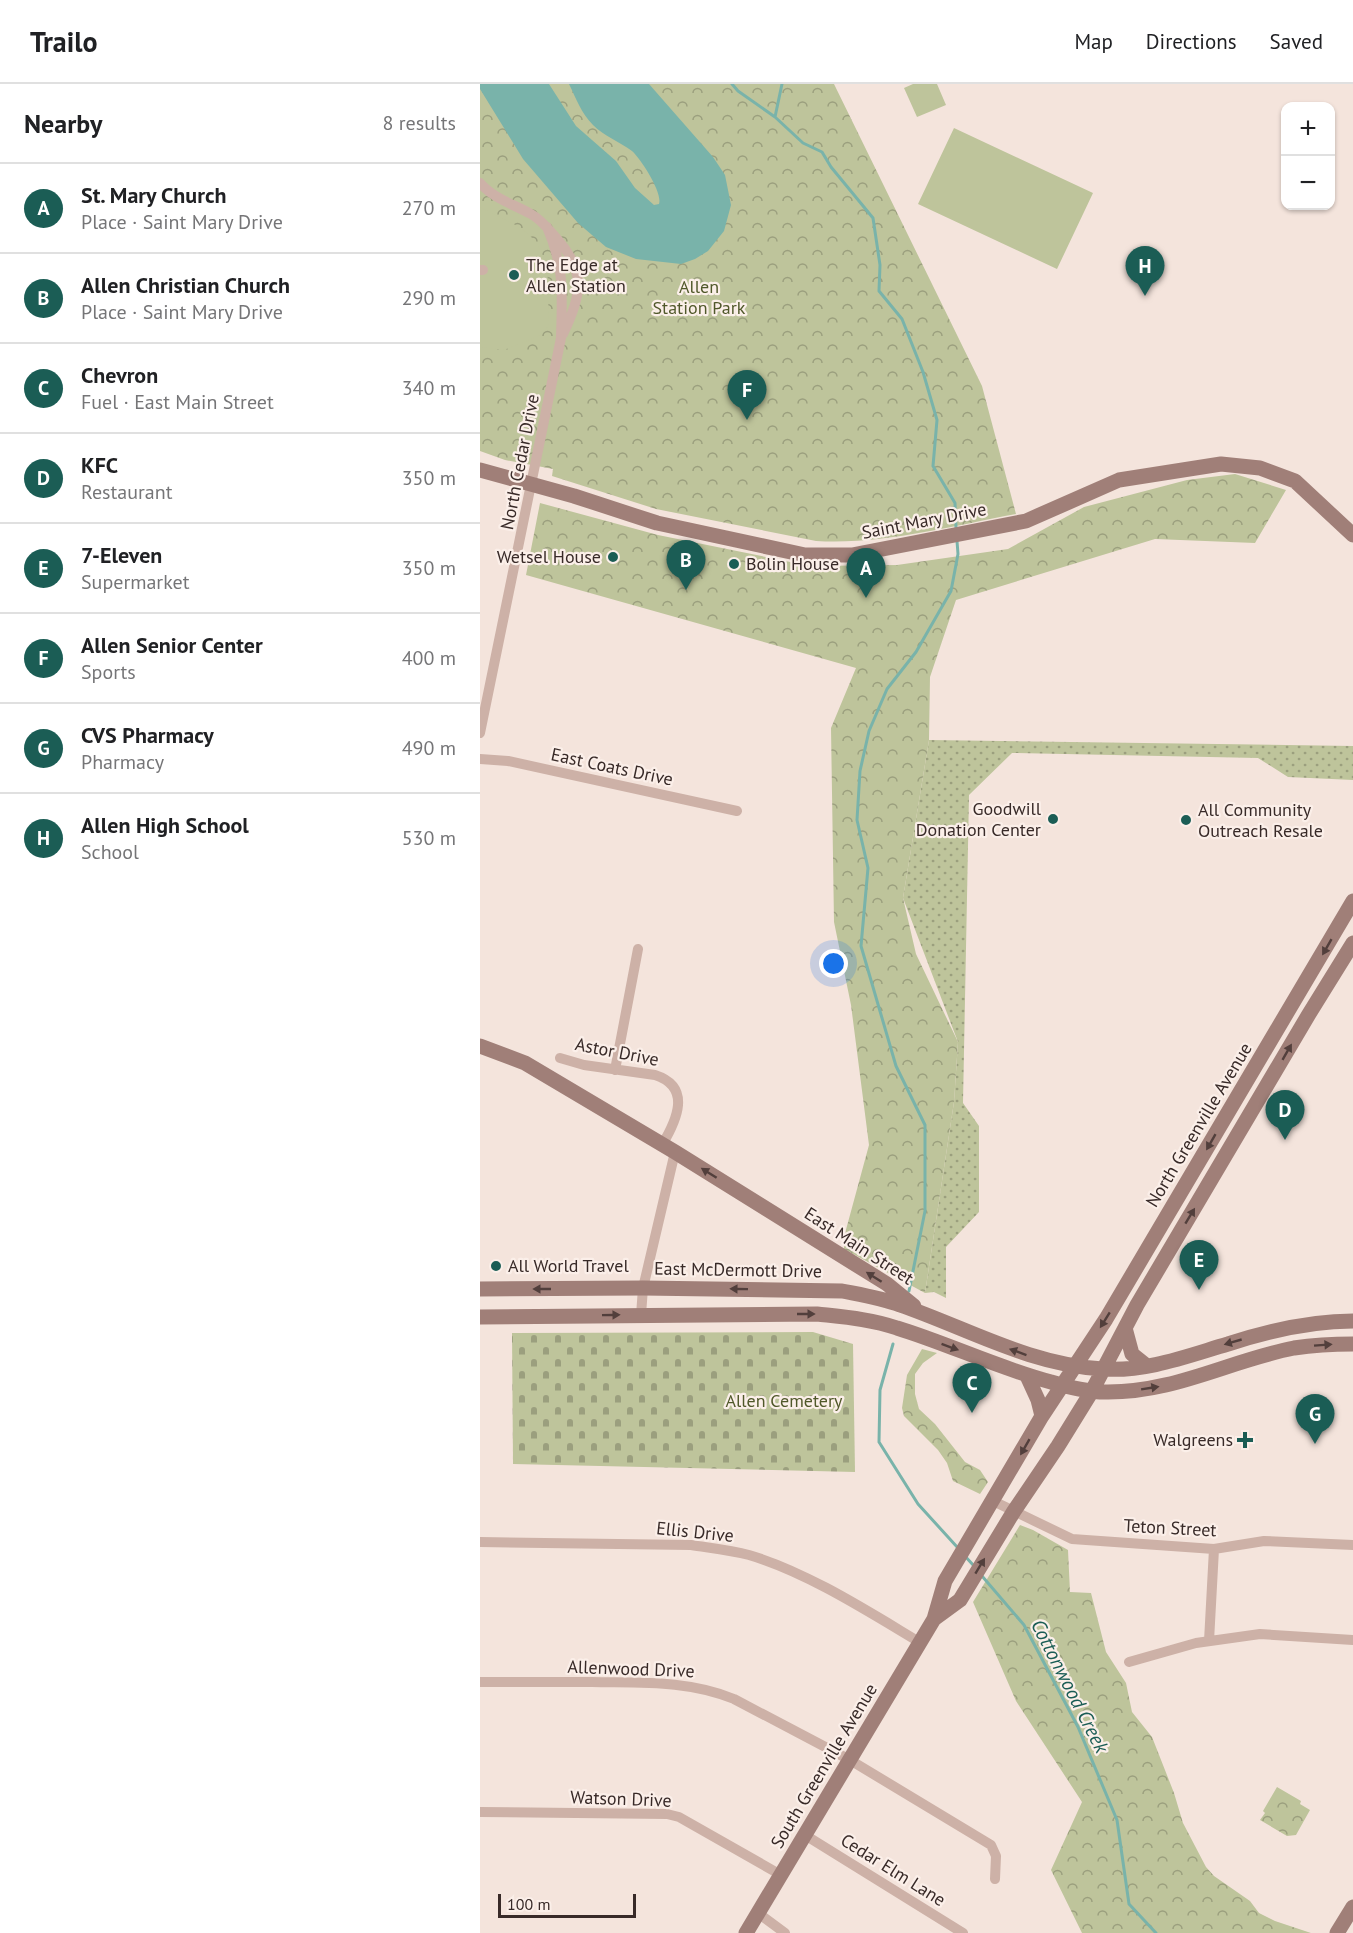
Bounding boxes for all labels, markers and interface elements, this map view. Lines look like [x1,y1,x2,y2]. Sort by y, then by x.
text: Trailo [30,23,97,60]
text: Map [1074,28,1113,55]
text: Directions [1146,28,1237,55]
text: Saved [1270,28,1323,55]
map controls [1281,102,1335,210]
button: + [1281,102,1335,156]
text: Nearby [24,107,102,140]
text: 8 results [383,110,456,136]
button: − [1281,156,1335,210]
text: St. Mary Church [81,181,226,209]
text: A [37,195,50,221]
text: 270 m [402,195,456,221]
text: Place · Saint Mary Drive [81,209,283,235]
pin: H [1126,246,1164,296]
place label: The Edge at Allen Station [526,253,626,297]
marker: The Edge at Allen Station [507,268,521,282]
text: Allen Christian Church [81,271,290,299]
park label: Allen Station Park [653,275,746,319]
text: B [38,285,49,311]
text: 290 m [402,285,456,311]
text: Place · Saint Mary Drive [81,299,283,325]
text: Chevron [81,361,158,389]
pin: F [728,370,766,420]
text: C [38,375,49,401]
text: 340 m [402,375,456,401]
text: Fuel · East Main Street [81,389,274,415]
street label: North Cedar Drive [495,392,544,532]
text: KFC [81,451,118,479]
text: D [37,465,50,491]
text: 350 m [402,465,456,491]
text: Restaurant [81,479,172,505]
street label: Saint Mary Drive [860,497,988,544]
pin: B [666,540,706,590]
text: 7-Eleven [81,541,162,569]
place label: Wetsel House [497,545,601,568]
pin: A [846,548,886,598]
marker: Wetsel House [606,550,620,564]
place label: Bolin House [746,552,839,575]
text: E [38,555,49,581]
text: 350 m [402,555,456,581]
marker: Bolin House [727,557,741,571]
text: Supermarket [81,569,189,595]
text: Allen Senior Center [81,631,263,659]
text: F [38,645,49,671]
text: 400 m [402,645,456,671]
text: Sports [81,659,136,685]
text: CVS Pharmacy [81,721,214,749]
text: G [37,735,50,761]
text: 490 m [402,735,456,761]
street label: East Coats Drive [549,742,675,791]
text: Pharmacy [81,749,164,775]
place label: Goodwill Donation Center [916,797,1042,841]
place label: All Community Outreach Resale [1198,798,1323,842]
text: Allen High School [81,811,249,839]
marker: Goodwill Donation Center [1046,812,1060,826]
marker: All Community Outreach Resale [1179,813,1193,827]
text: H [37,825,50,851]
text: 530 m [402,825,456,851]
text: School [81,839,139,865]
one-way arrow [1322,939,1332,956]
your location [819,949,848,978]
street label: Astor Drive [573,1032,661,1071]
street label: North Greenville Avenue [1140,1038,1257,1211]
one-way arrow [1282,1043,1292,1060]
pin: D [1266,1090,1304,1140]
one-way arrow [1206,1133,1216,1150]
one-way arrow [701,1168,717,1179]
street label: East Main Street [800,1202,918,1289]
one-way arrow [1185,1207,1195,1224]
pin: E [1180,1240,1218,1290]
place label: All World Travel [508,1254,629,1277]
street label: East McDermott Drive [654,1257,822,1282]
marker: All World Travel [489,1259,503,1273]
one-way arrow [866,1271,882,1282]
one-way arrow [533,1284,552,1294]
one-way arrow [729,1284,748,1294]
one-way arrow [797,1309,816,1319]
one-way arrow [602,1310,621,1320]
one-way arrow [1100,1312,1111,1328]
one-way arrow [1224,1338,1242,1347]
one-way arrow [1314,1340,1333,1350]
one-way arrow [941,1342,959,1352]
one-way arrow [1009,1346,1027,1356]
pin: C [952,1364,992,1413]
one-way arrow [1141,1384,1160,1393]
park label: Allen Cemetery [726,1389,843,1412]
pin: G [1296,1394,1334,1444]
place label: Walgreens [1153,1428,1233,1451]
marker: Walgreens [1238,1433,1252,1447]
one-way arrow [1020,1439,1030,1456]
street label: Teton Street [1123,1514,1217,1541]
street label: Ellis Drive [655,1516,735,1547]
one-way arrow [975,1558,986,1574]
water label: Cottonwood Creek [1025,1615,1115,1758]
street label: Allenwood Drive [567,1655,695,1682]
street label: South Greenville Avenue [765,1679,882,1852]
street label: Watson Drive [570,1785,672,1812]
street label: Cedar Elm Lane [836,1828,950,1911]
scale bar [498,1891,636,1918]
text: 100 m [507,1894,550,1914]

